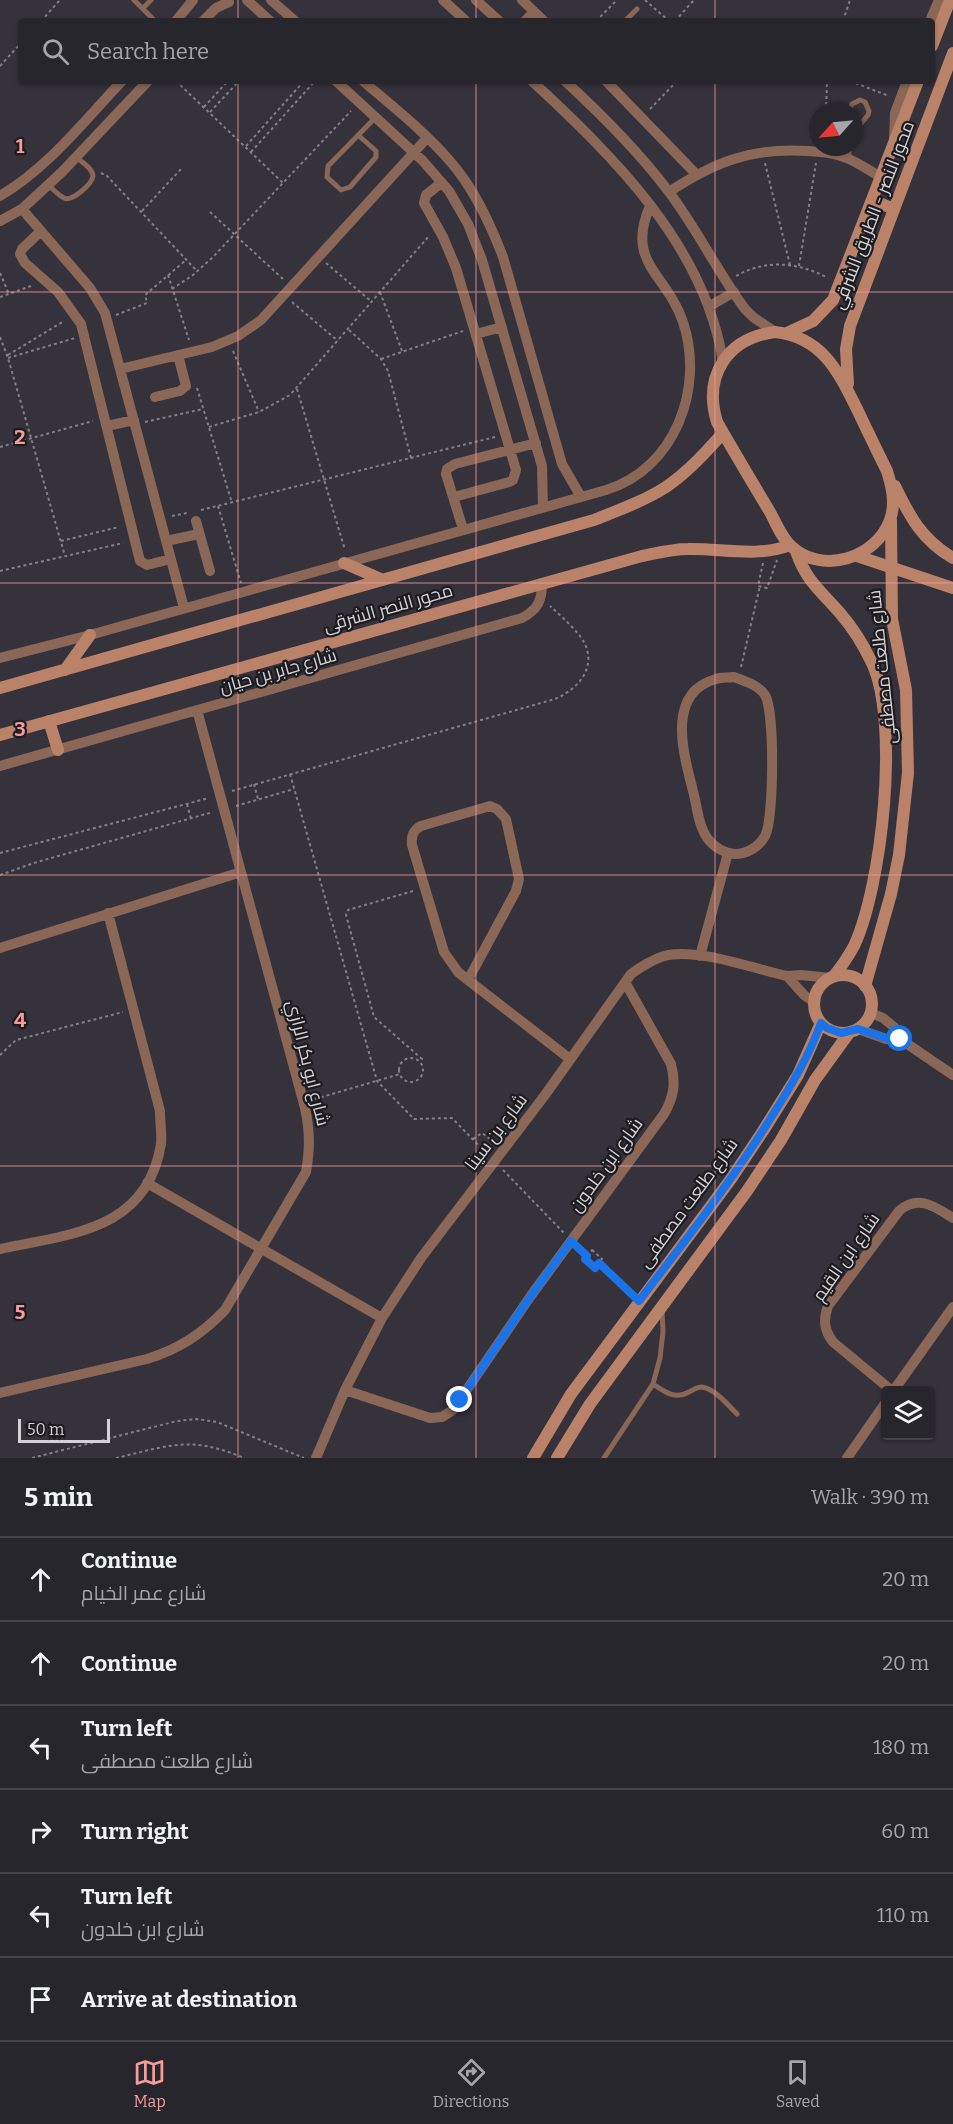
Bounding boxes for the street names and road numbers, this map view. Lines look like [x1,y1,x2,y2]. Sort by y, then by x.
street label: محور النصر - الطريق الشرقي [827,118,922,313]
street label: محور النصر الشرقى [321,579,455,637]
street label: شارع طلعت مصطفى [863,589,902,745]
street label: شارع جابر بن حيان [217,644,340,699]
street label: شارع ابو بكر الرازي [279,998,334,1129]
street label: شارع بن سينا [460,1089,533,1175]
street label: شارع ابن خلدون [564,1114,648,1217]
street label: شارع طلعت مصطفى [634,1134,743,1273]
street label: شارع ابن القيم [808,1209,885,1306]

